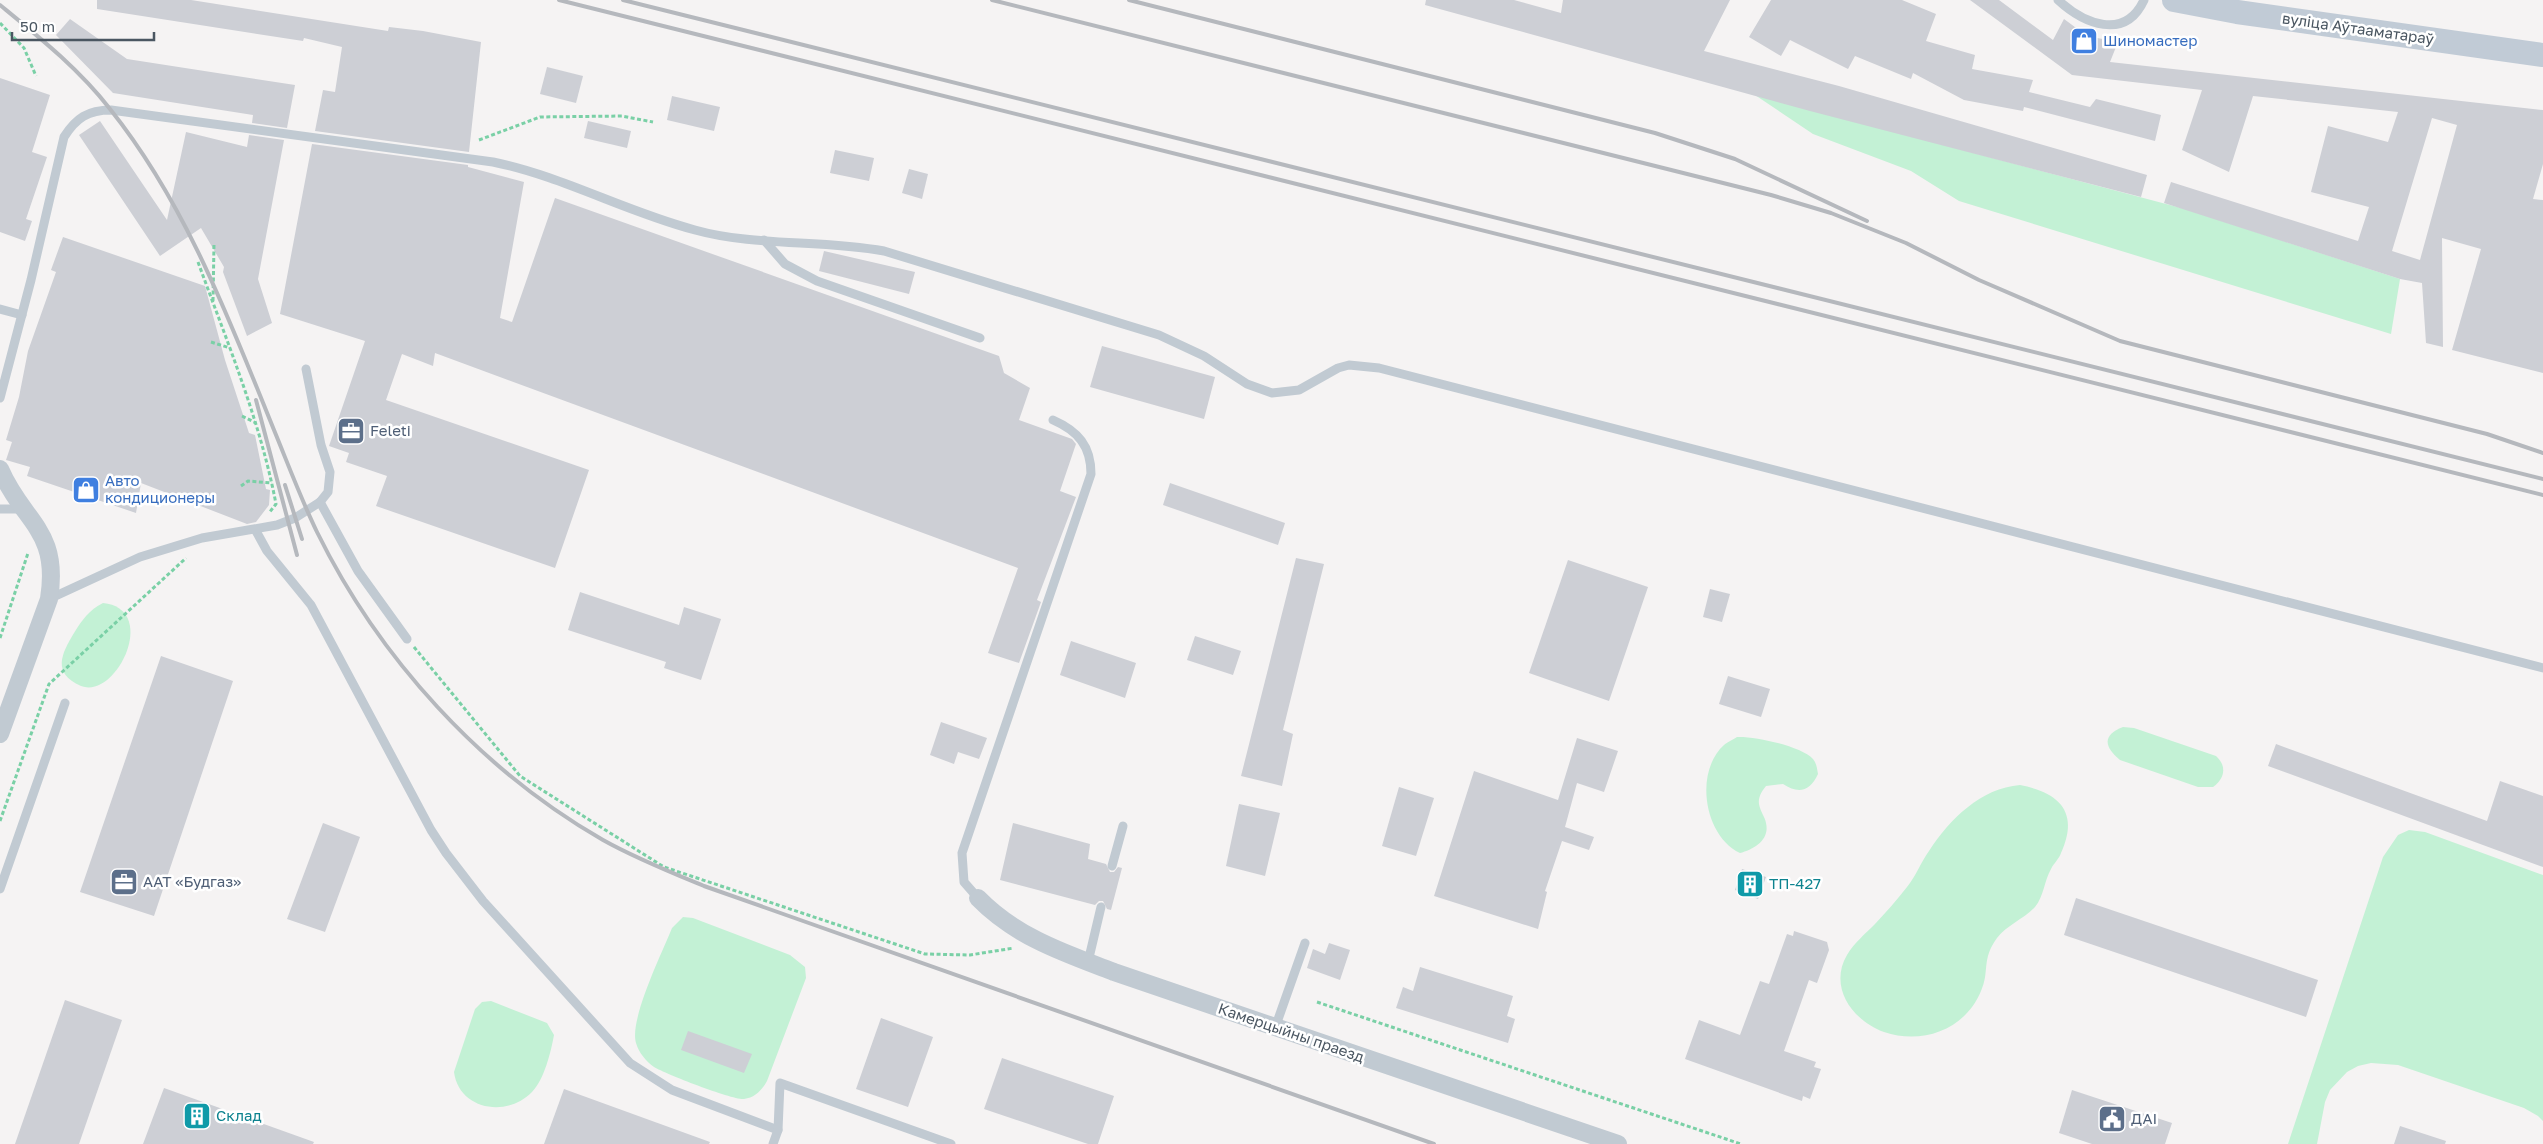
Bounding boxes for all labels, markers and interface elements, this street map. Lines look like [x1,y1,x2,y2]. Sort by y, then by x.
street label: вуліца Аўтааматараў [2281,8,2436,48]
scale bar [12,10,155,42]
text: 50 m [20,17,55,35]
shop icon: Шиномастер [2069,26,2099,56]
place label: Шиномастер [2103,31,2197,49]
office icon: Feleti [336,416,366,446]
place label: Feleti [370,421,411,439]
place label: Авто кондиционеры [105,471,215,506]
shop icon: Авто кондиционеры [71,475,101,505]
office icon: ААТ «Будгаз» [109,867,139,897]
building icon: ТП-427 [1735,869,1765,899]
place label: ААТ «Будгаз» [143,872,241,890]
place label: ТП-427 [1769,874,1821,892]
street label: Камерцыйны праезд [1216,999,1367,1065]
building icon: Склад [182,1101,212,1131]
public building icon: ДАІ [2097,1104,2127,1134]
place label: Склад [216,1106,261,1124]
place label: ДАІ [2131,1109,2157,1127]

